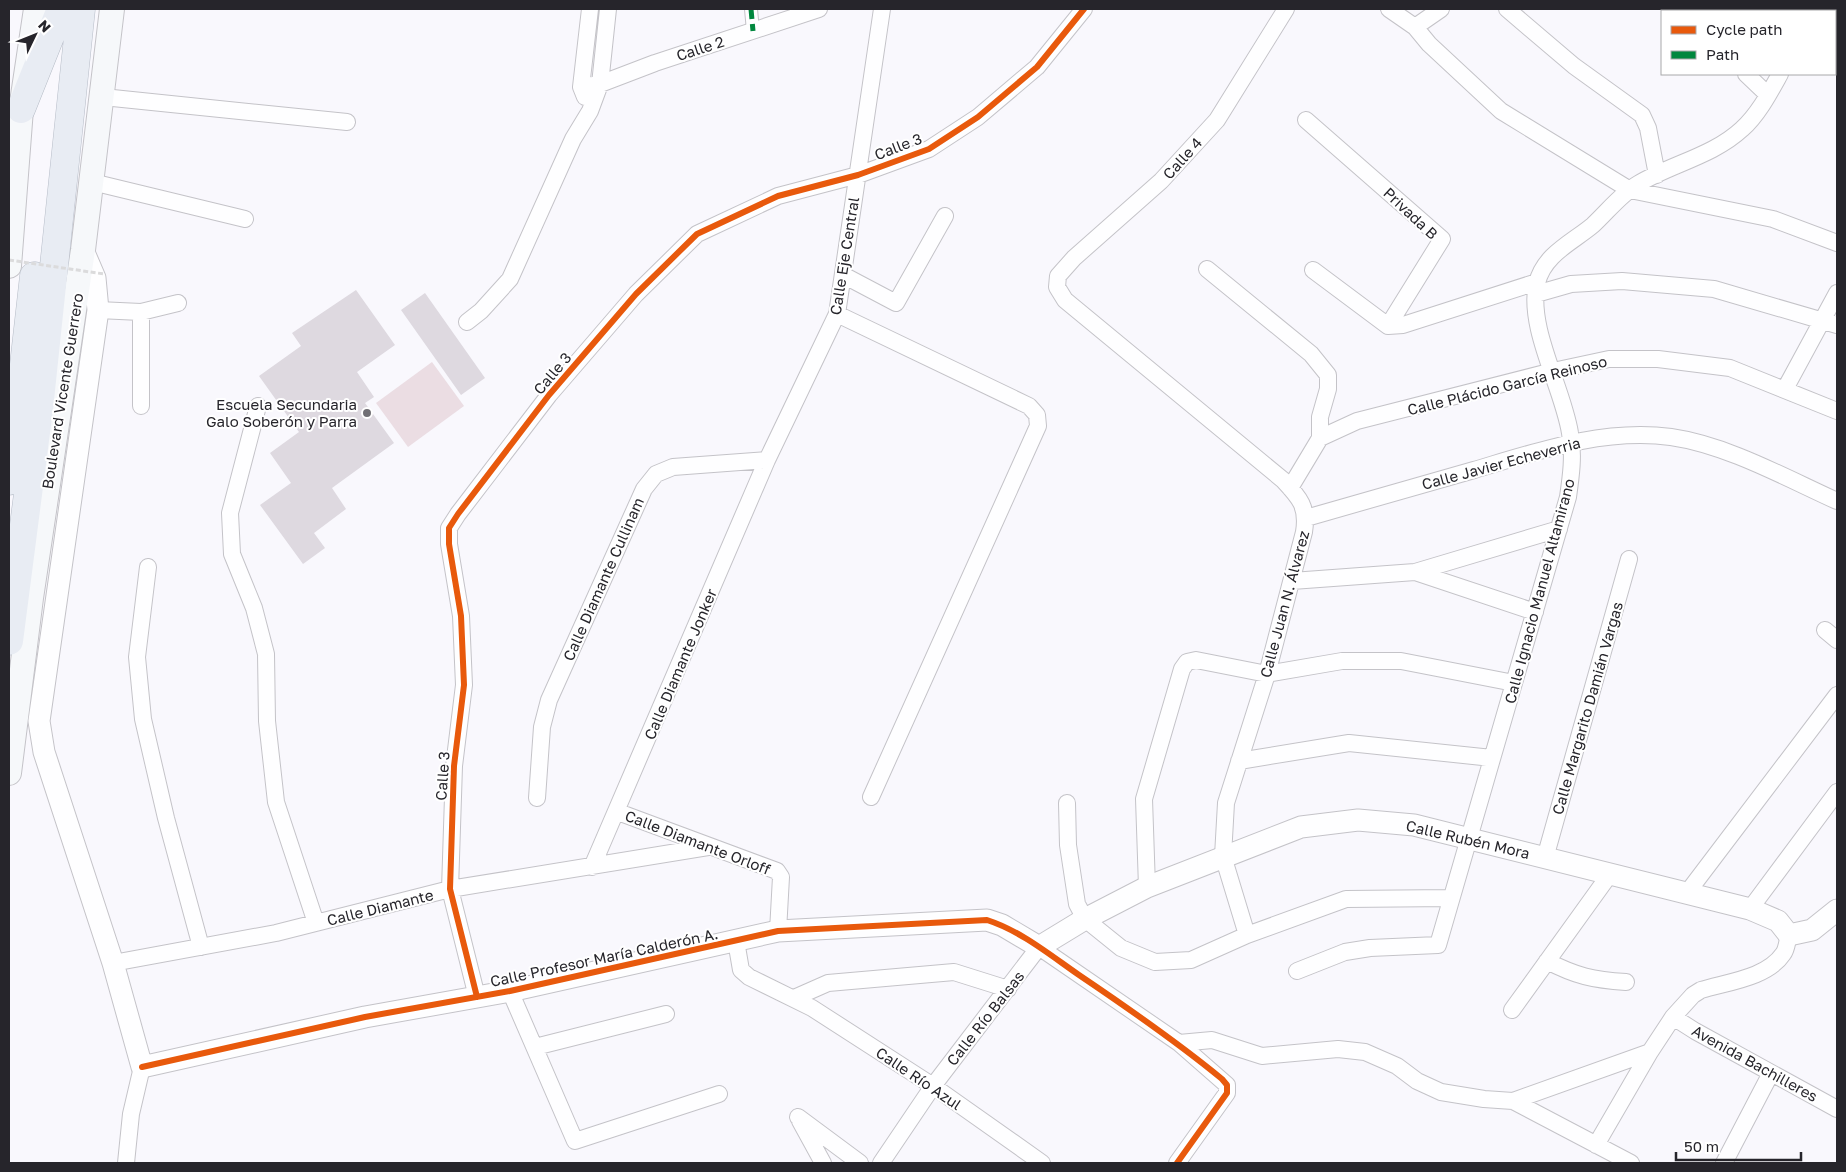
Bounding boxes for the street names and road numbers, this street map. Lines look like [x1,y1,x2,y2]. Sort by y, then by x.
street label: Calle 2 [674,32,726,64]
street label: Calle 3 [872,129,924,163]
street label: Calle 4 [1159,133,1205,183]
street label: Privada B [1380,183,1442,243]
street label: Calle Eje Central [826,196,862,316]
street label: Boulevard Vicente Guerrero [38,292,86,490]
street label: Calle 3 [529,348,575,398]
street label: Calle Plácido García Reinoso [1405,351,1609,419]
street label: Calle Javier Echeverria [1420,433,1582,493]
street label: Calle Ignacio Manuel Altamirano [1500,476,1578,706]
street label: Calle Diamante Cullinam [559,495,647,663]
street label: Calle Juan N. Álvarez [1256,528,1312,680]
street label: Calle Diamante Jonker [640,586,720,742]
street label: Calle Margarito Damián Vargas [1548,599,1626,817]
street label: Calle 3 [431,751,453,801]
street label: Calle Diamante Orloff [623,806,774,878]
street label: Calle Rubén Mora [1404,816,1532,862]
street label: Calle Diamante [325,885,435,929]
street label: Calle Profesor María Calderón A. [488,924,720,990]
street label: Calle Río Balsas [942,967,1028,1069]
street label: Avenida Bachilleres [1689,1021,1821,1105]
street label: Calle Río Azul [873,1043,965,1113]

